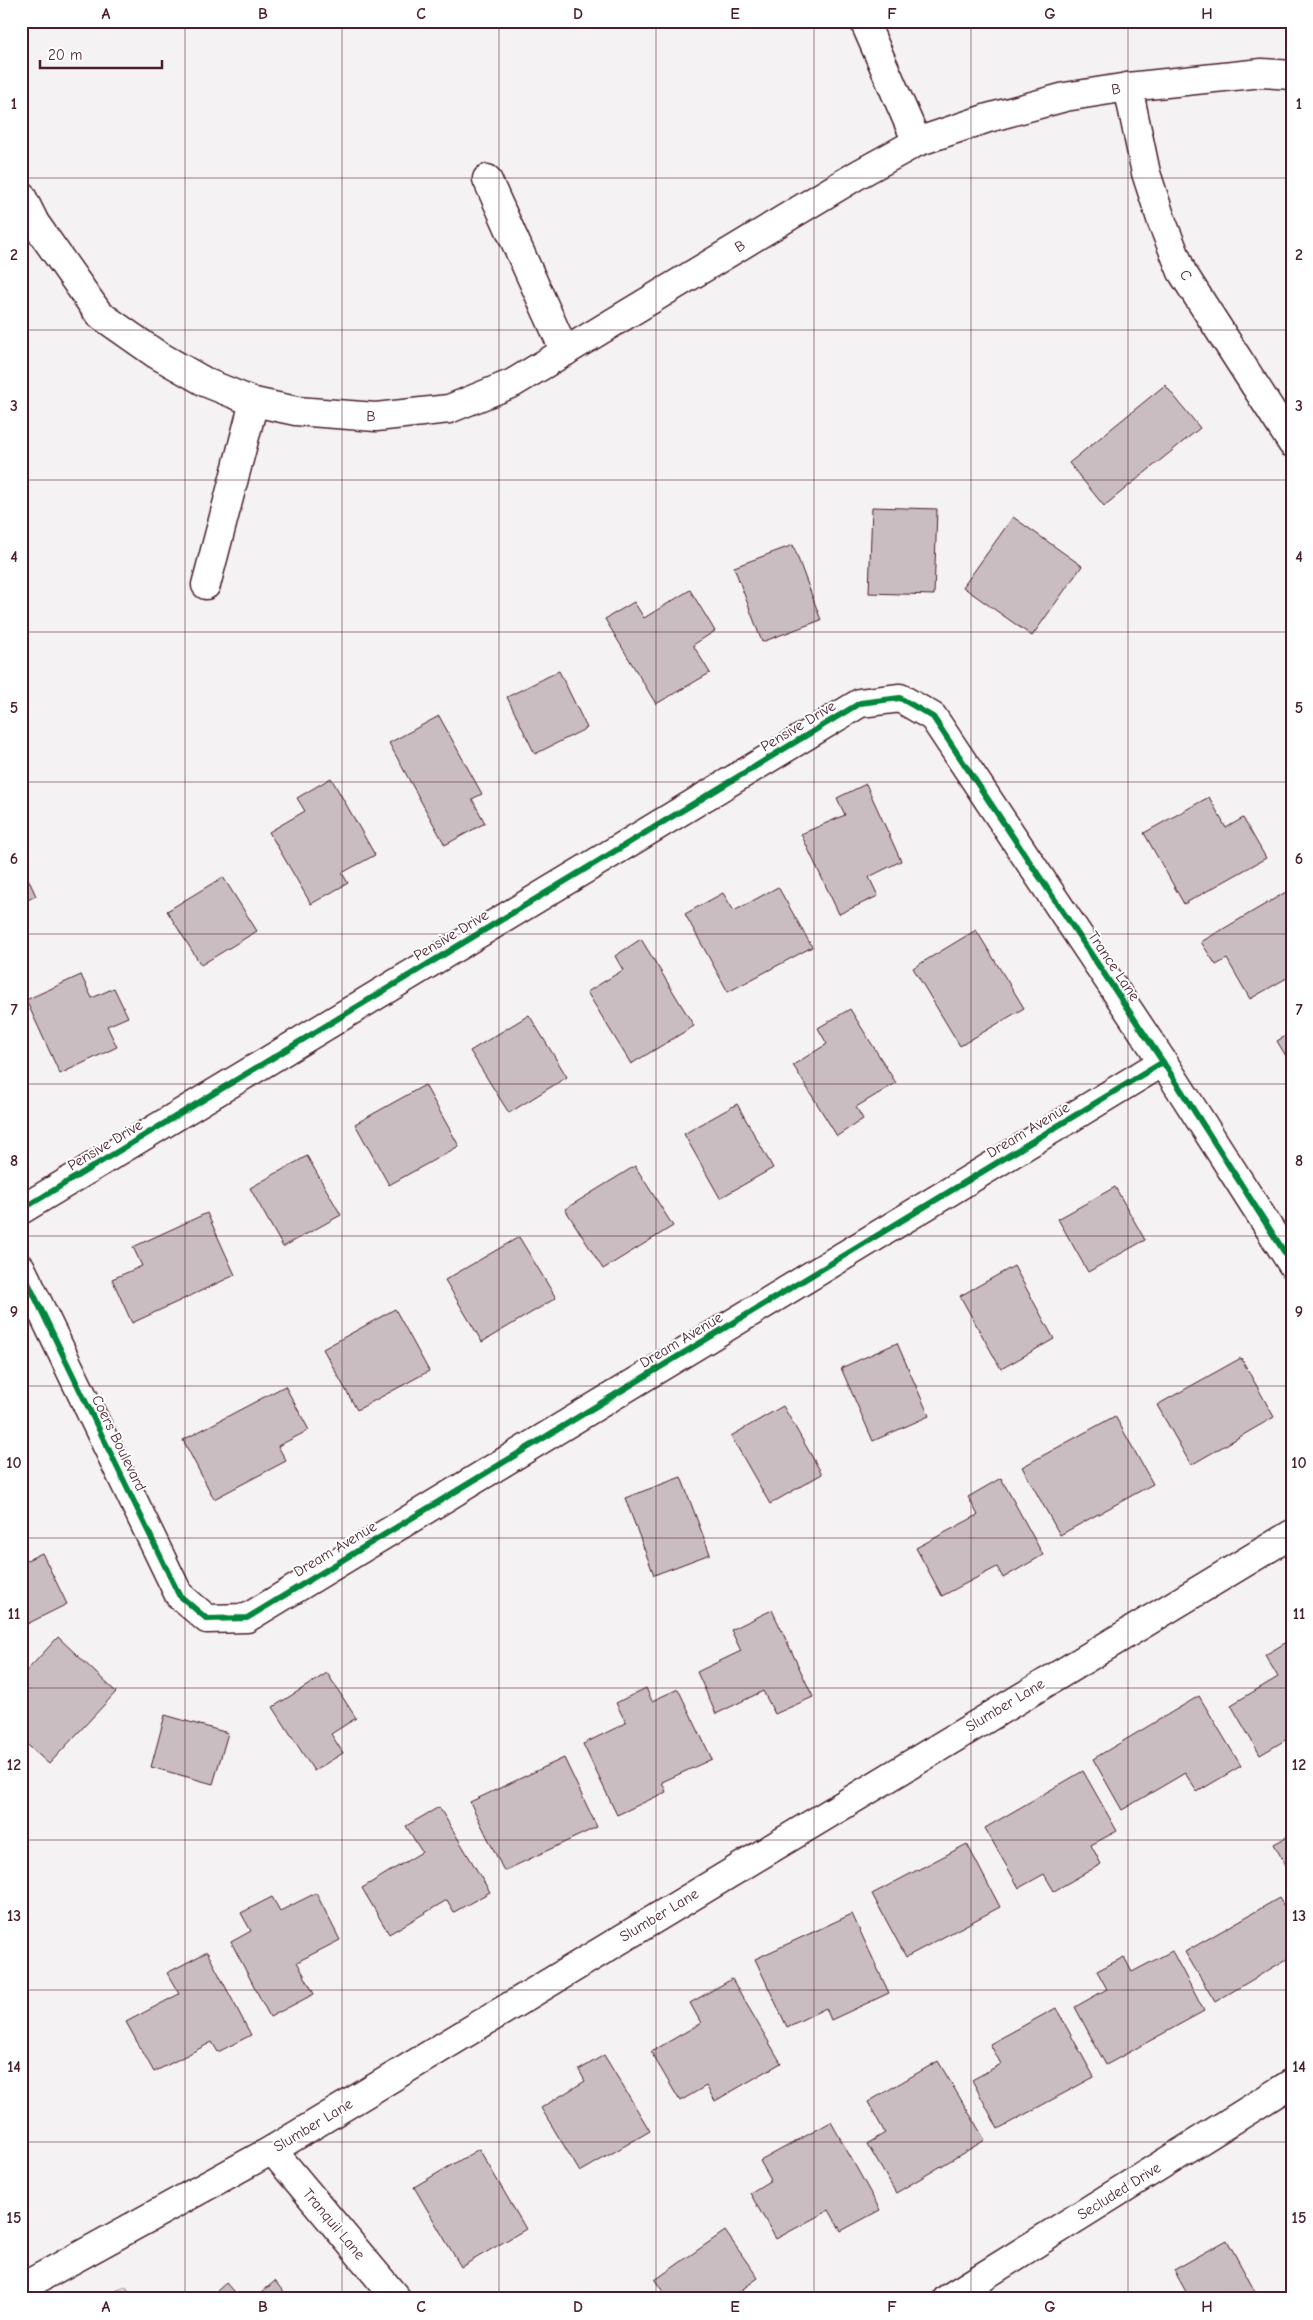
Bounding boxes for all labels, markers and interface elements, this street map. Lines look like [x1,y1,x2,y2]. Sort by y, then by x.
text: A [102,5,111,23]
text: B [258,5,268,23]
text: C [416,5,426,23]
text: D [573,5,583,23]
text: E [730,5,740,23]
text: F [887,5,897,23]
text: G [1044,5,1056,23]
text: H [1201,5,1213,23]
scale bar [40,38,162,70]
text: 20 m [48,46,82,64]
street label: B [1110,79,1122,99]
text: 1 [11,95,17,113]
text: 1 [1296,95,1302,113]
street label: B [731,236,749,256]
text: 2 [10,246,18,264]
text: 2 [1295,246,1303,264]
street label: C [1176,267,1196,283]
text: 3 [10,397,18,415]
text: 3 [1295,397,1303,415]
street label: B [366,407,376,425]
text: 4 [10,548,18,566]
text: 4 [1295,548,1303,566]
street label: Pensive Drive [757,696,839,755]
text: 5 [10,699,18,717]
text: 5 [1295,699,1303,717]
text: 6 [10,850,18,868]
text: 6 [1295,850,1303,868]
street label: Pensive Drive [410,905,492,964]
street label: Trance Lane [1084,928,1144,1005]
text: 7 [10,1001,18,1019]
text: 7 [1295,1001,1303,1019]
street label: Dream Avenue [983,1098,1073,1162]
street label: Pensive Drive [64,1115,146,1174]
text: 8 [10,1152,18,1170]
text: 8 [1295,1152,1303,1170]
text: 9 [10,1303,18,1321]
text: 9 [1295,1303,1303,1321]
street label: Dream Avenue [636,1308,726,1372]
street label: Coers Boulevard [88,1392,150,1494]
text: 10 [6,1454,22,1472]
text: 10 [1291,1454,1307,1472]
street label: Dream Avenue [290,1517,380,1581]
text: 11 [8,1605,20,1623]
text: 11 [1293,1605,1305,1623]
street label: Slumber Lane [962,1674,1048,1736]
text: 12 [7,1756,21,1774]
text: 12 [1292,1756,1306,1774]
street label: Slumber Lane [616,1884,702,1946]
text: 13 [7,1907,21,1925]
text: 13 [1292,1907,1306,1925]
text: 14 [7,2058,21,2076]
text: 14 [1292,2058,1306,2076]
street label: Slumber Lane [270,2094,356,2156]
street label: Secluded Drive [1074,2158,1164,2224]
street label: Tranquil Lane [299,2185,369,2264]
text: 15 [7,2209,21,2227]
text: 15 [1292,2209,1306,2227]
text: A [102,2298,111,2316]
text: B [258,2298,268,2316]
text: C [416,2298,426,2316]
text: D [573,2298,583,2316]
text: E [730,2298,740,2316]
text: F [887,2298,897,2316]
text: G [1044,2298,1056,2316]
text: H [1201,2298,1213,2316]

